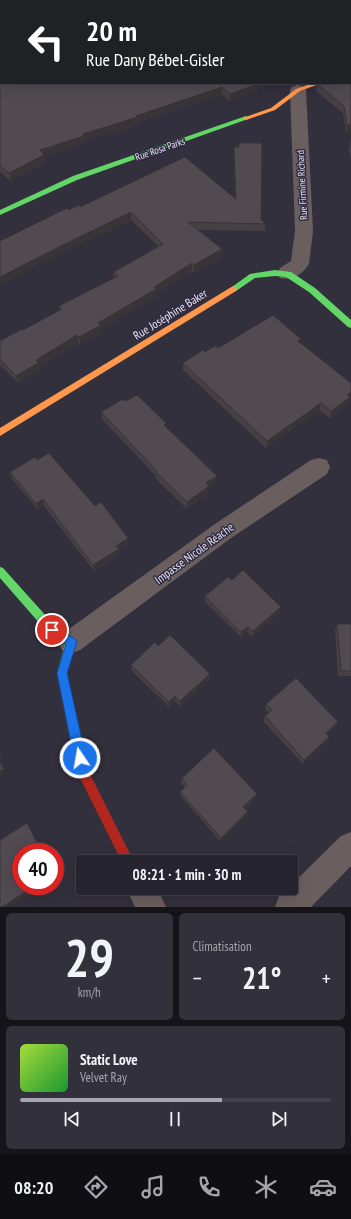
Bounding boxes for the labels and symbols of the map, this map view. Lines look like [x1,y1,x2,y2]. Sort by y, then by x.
street label: Rue Rosa Parks [133,134,187,164]
street label: Rue Firmine Richard [294,150,310,220]
street label: Rue Joséphine Baker [130,285,210,343]
street label: Impasse Nicole Réache [151,519,237,587]
pin [35,613,69,647]
position arrow [59,737,101,779]
speed limit sign: 40 [12,843,64,895]

